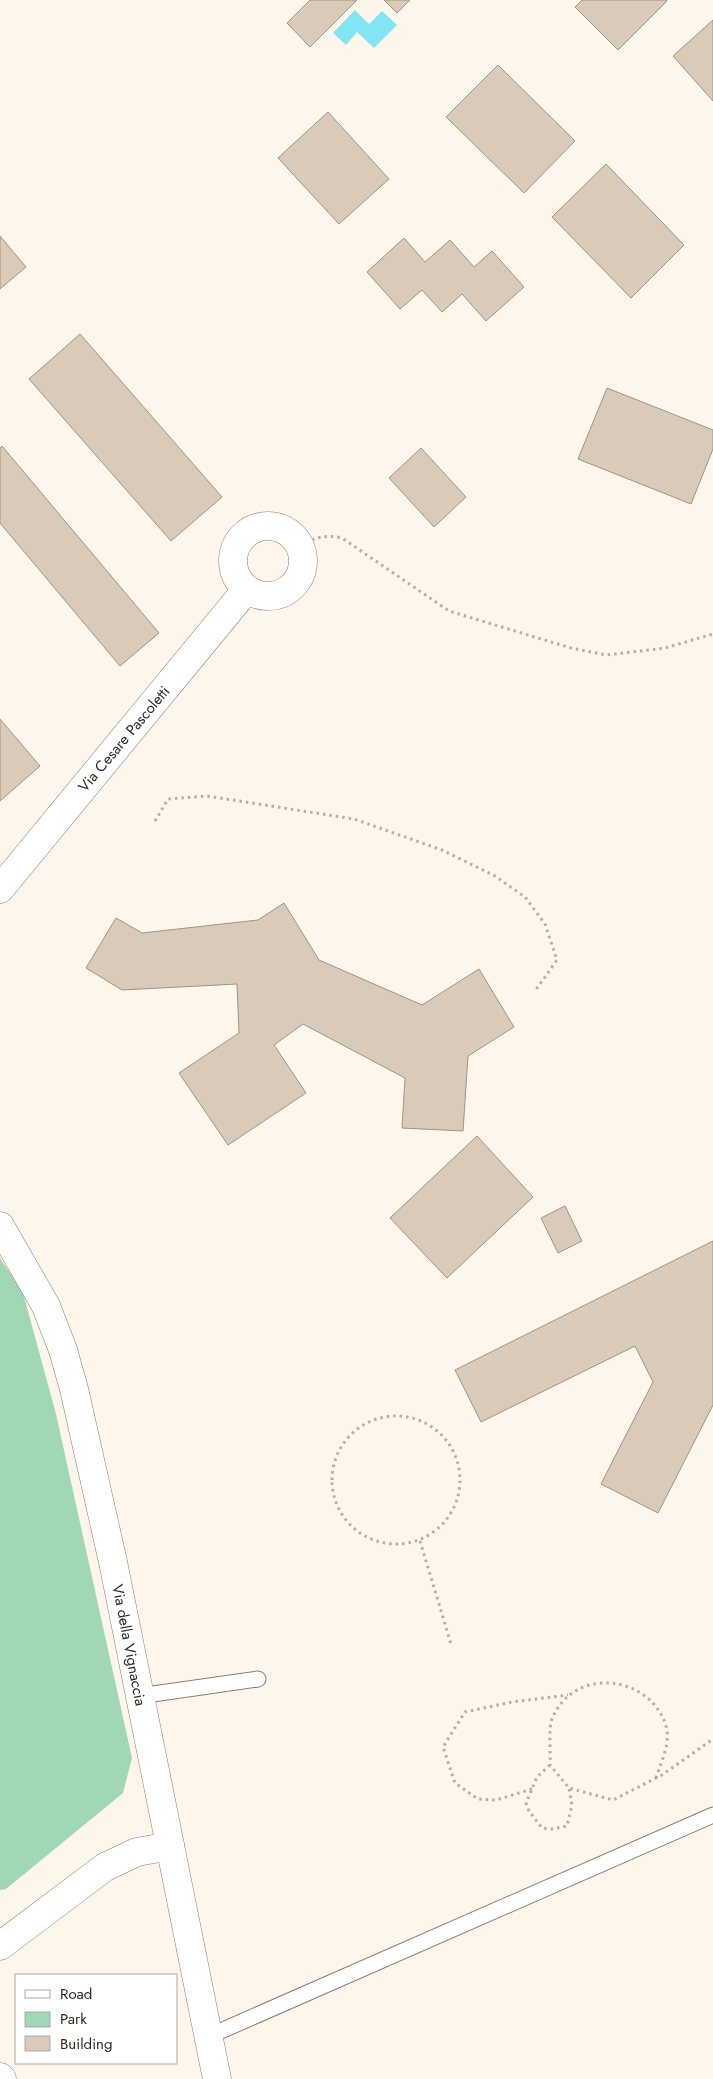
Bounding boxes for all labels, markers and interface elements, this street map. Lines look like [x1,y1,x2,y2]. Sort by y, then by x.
street label: Via Cesare Pascoletti [73,681,175,797]
street label: Via della Vignaccia [106,1582,152,1708]
legend [15,1974,178,2064]
text: Road [60,1983,92,2005]
text: Park [60,2008,87,2030]
text: Building [60,2033,112,2055]

